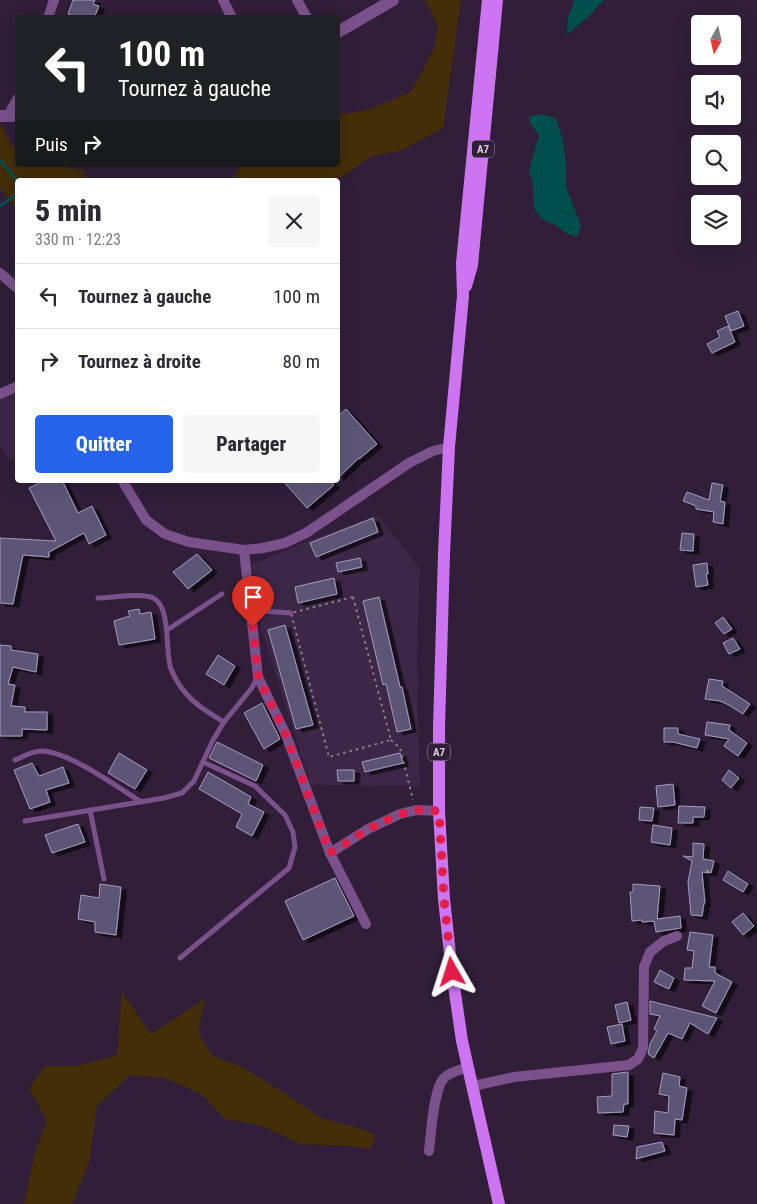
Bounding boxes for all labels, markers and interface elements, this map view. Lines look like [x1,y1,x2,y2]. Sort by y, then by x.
north arrow [691,15,741,65]
map controls [691,15,741,245]
text: 100 m [118,34,205,75]
icon: left [35,35,100,100]
button: sound [691,75,741,125]
text: Tournez à gauche [118,76,271,101]
icon: right [78,130,106,158]
text: Puis [35,133,68,156]
button: search [691,135,741,185]
road number: A7 [472,140,494,158]
text: 5 min [35,193,102,228]
button: close [268,195,320,247]
button: layers [691,195,741,245]
text: 330 m · 12:23 [35,230,121,249]
icon: left [35,282,63,310]
text: Tournez à gauche [78,285,211,308]
text: 100 m [273,285,320,308]
icon: right [35,347,63,375]
text: Tournez à droite [78,350,201,373]
text: 80 m [283,350,320,373]
button: Quitter [35,415,173,473]
button: Partager [183,415,320,473]
pin [232,576,274,627]
icon: arrive [239,583,267,611]
road number: A7 [428,744,450,760]
position arrow [425,945,477,997]

